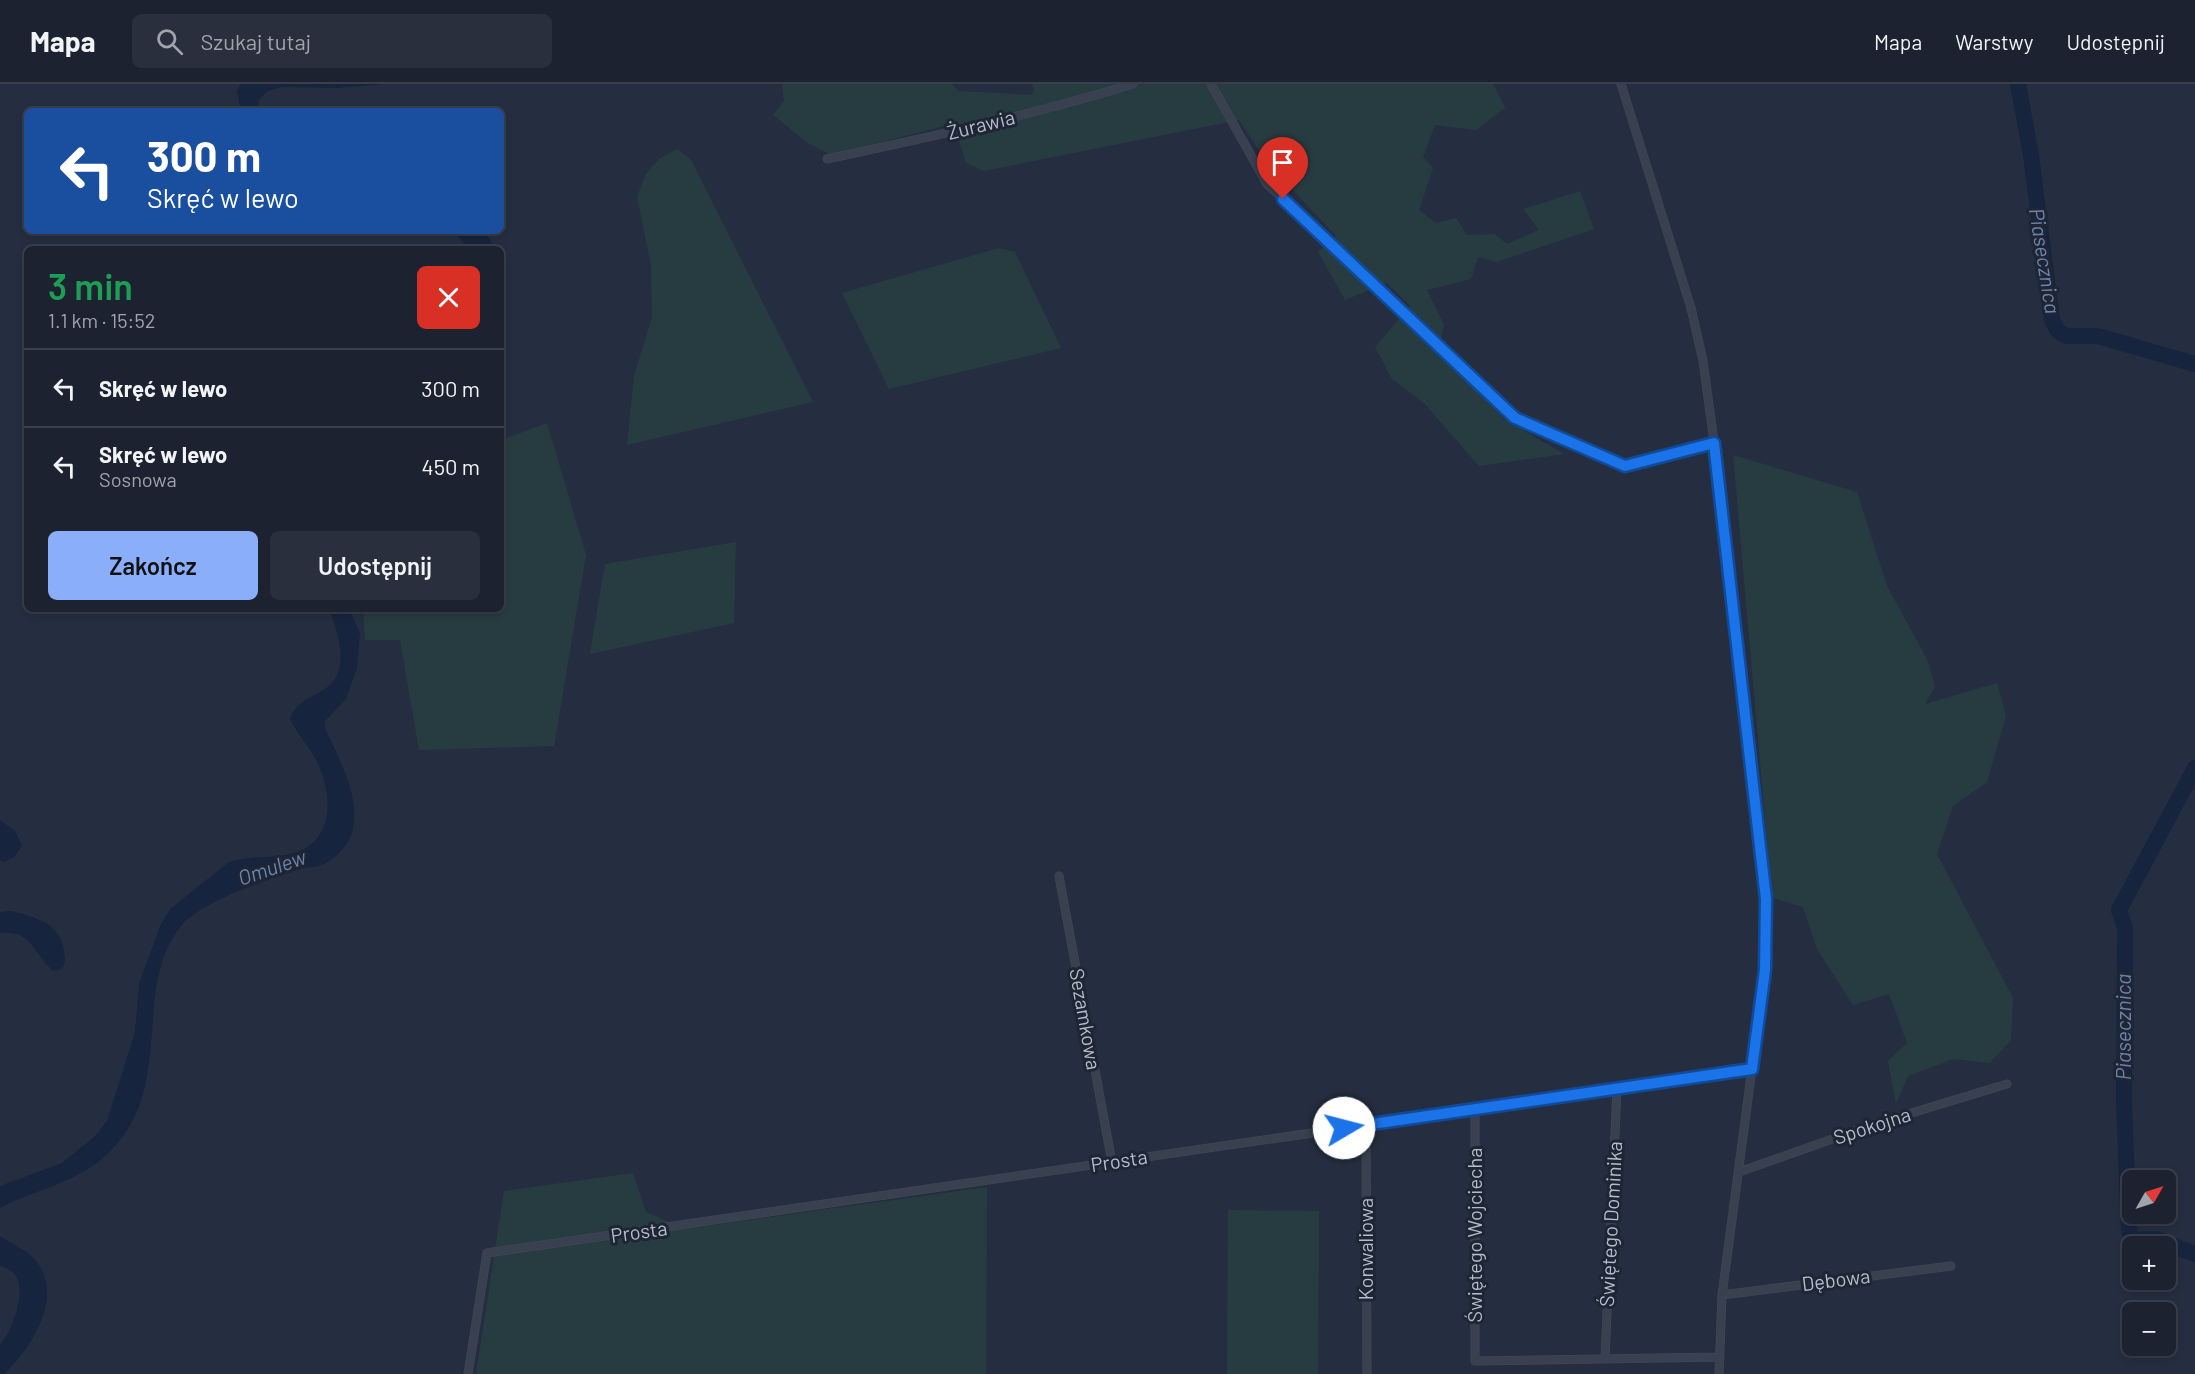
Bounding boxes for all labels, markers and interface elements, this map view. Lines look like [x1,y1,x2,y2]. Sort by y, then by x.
search box [132,14,552,68]
text: Mapa [30,24,96,58]
icon: search [153,25,186,58]
text: Szukaj tutaj [201,28,311,54]
text: Mapa [1874,29,1922,54]
text: Warstwy [1955,29,2033,54]
text: Udostępnij [2066,29,2165,54]
street label: Żurawia [944,104,1017,144]
text: 300 m [147,130,261,180]
icon: left [48,132,126,210]
pin [1257,137,1308,199]
icon: arrive [1266,146,1299,179]
text: Skręć w lewo [147,181,299,213]
water label: Piasecznica [2025,206,2066,315]
text: 3 min [48,264,133,307]
button: close [417,266,480,329]
text: 1.1 km · 15:52 [48,308,155,332]
icon: left [48,372,81,405]
text: Skręć w lewo [99,375,227,401]
text: 300 m [421,375,480,401]
text: Skręć w lewo [99,441,227,467]
icon: left [48,450,81,483]
text: 450 m [422,453,480,479]
text: Sosnowa [99,467,177,491]
button: Zakończ [48,531,258,600]
button: Udostępnij [270,531,480,600]
water label: Omulew [234,843,309,890]
street label: Sezamkowa [1065,966,1107,1071]
water label: Piasecznica [2110,974,2135,1080]
position arrow [1312,1096,1376,1160]
street label: Spokojna [1830,1101,1913,1149]
street label: Świętego Dominika [1594,1141,1626,1307]
street label: Prosta [1089,1144,1149,1176]
street label: Świętego Wojciecha [1462,1148,1486,1322]
north arrow [2122,1170,2176,1224]
map controls [2122,1170,2176,1356]
street label: Konwaliowa [1353,1198,1377,1300]
street label: Prosta [609,1215,669,1247]
button: + [2122,1236,2176,1290]
street label: Dębowa [1800,1263,1871,1295]
button: − [2122,1302,2176,1356]

